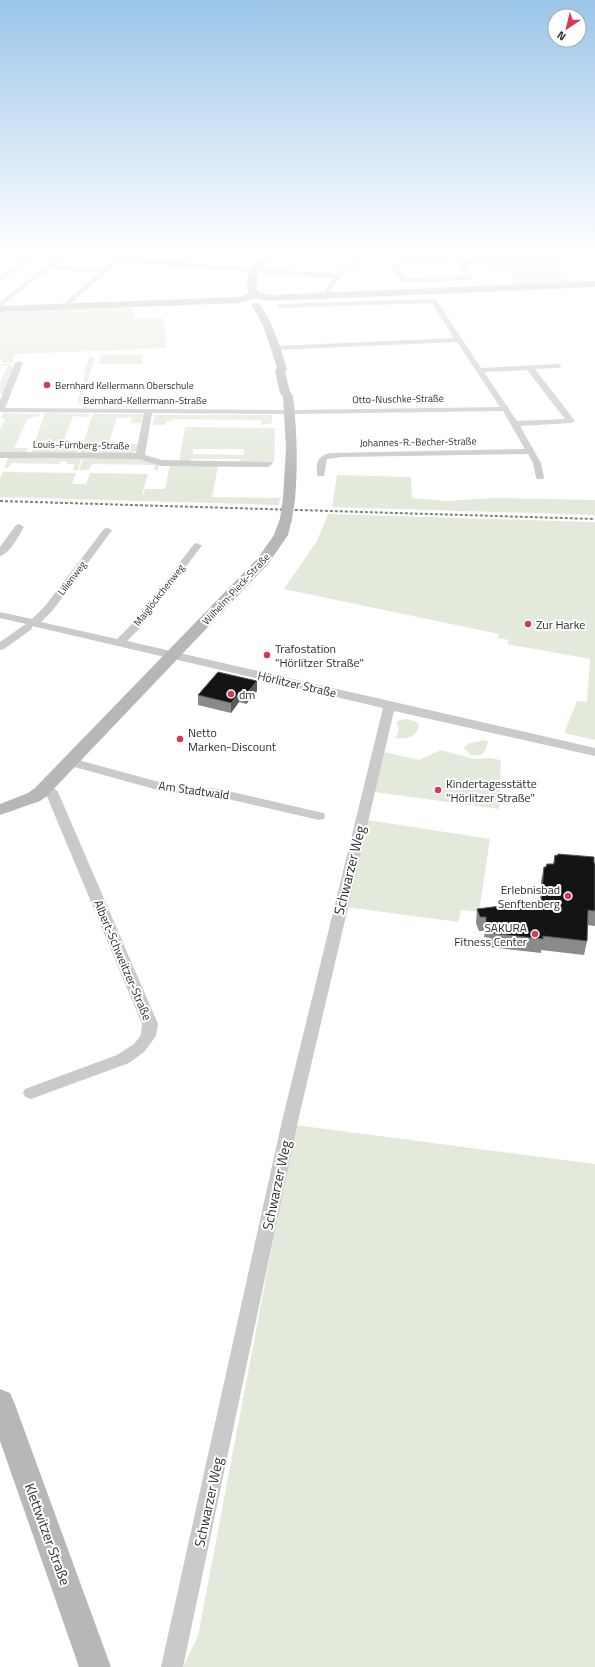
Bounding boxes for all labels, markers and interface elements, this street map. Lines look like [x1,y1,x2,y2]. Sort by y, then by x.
north arrow [547,8,587,48]
text: N [554,27,569,45]
place label: Bernhard Kellermann Oberschule [55,378,194,393]
marker: Bernhard Kellermann Oberschule [42,380,52,390]
street label: Otto-Nuschke-Straße [352,391,444,407]
street label: Bernhard-Kellermann-Straße [83,393,207,408]
street label: Johannes-R.-Becher-Straße [359,433,477,451]
street label: Louis-Fürnberg-Straße [33,437,129,453]
street label: Wilhelm-Pieck-Straße [199,550,273,628]
street label: Lilienweg [54,558,90,598]
street label: Maiglöckchenweg [130,561,188,629]
place label: Zur Harke [536,615,585,634]
marker: Zur Harke [523,619,533,629]
place label: Trafostation "Hörlitzer Straße" [275,639,364,672]
marker: Trafostation "Hörlitzer Straße" [262,650,272,660]
street label: Hörlitzer Straße [256,666,338,702]
place label: dm [239,685,255,704]
marker: dm [226,689,236,699]
place label: Netto Marken-Discount [188,723,277,756]
marker: Netto Marken-Discount [175,734,185,744]
place label: Kindertagesstätte "Hörlitzer Straße" [446,774,537,807]
street label: Am Stadtwald [157,776,231,804]
marker: Kindertagesstätte "Hörlitzer Straße" [433,785,443,795]
street label: Schwarzer Weg [328,823,370,917]
place label: Erlebnisbad Senftenberg [498,880,560,913]
marker: Erlebnisbad Senftenberg [563,891,573,901]
street label: Albert-Schweitzer-Straße [89,897,157,1023]
place label: SAKURA Fitness Center [454,918,527,951]
marker: SAKURA Fitness Center [530,929,540,939]
street label: Schwarzer Weg [256,1138,296,1232]
street label: Schwarzer Weg [188,1455,228,1549]
street label: Klettwitzer Straße [20,1480,76,1588]

